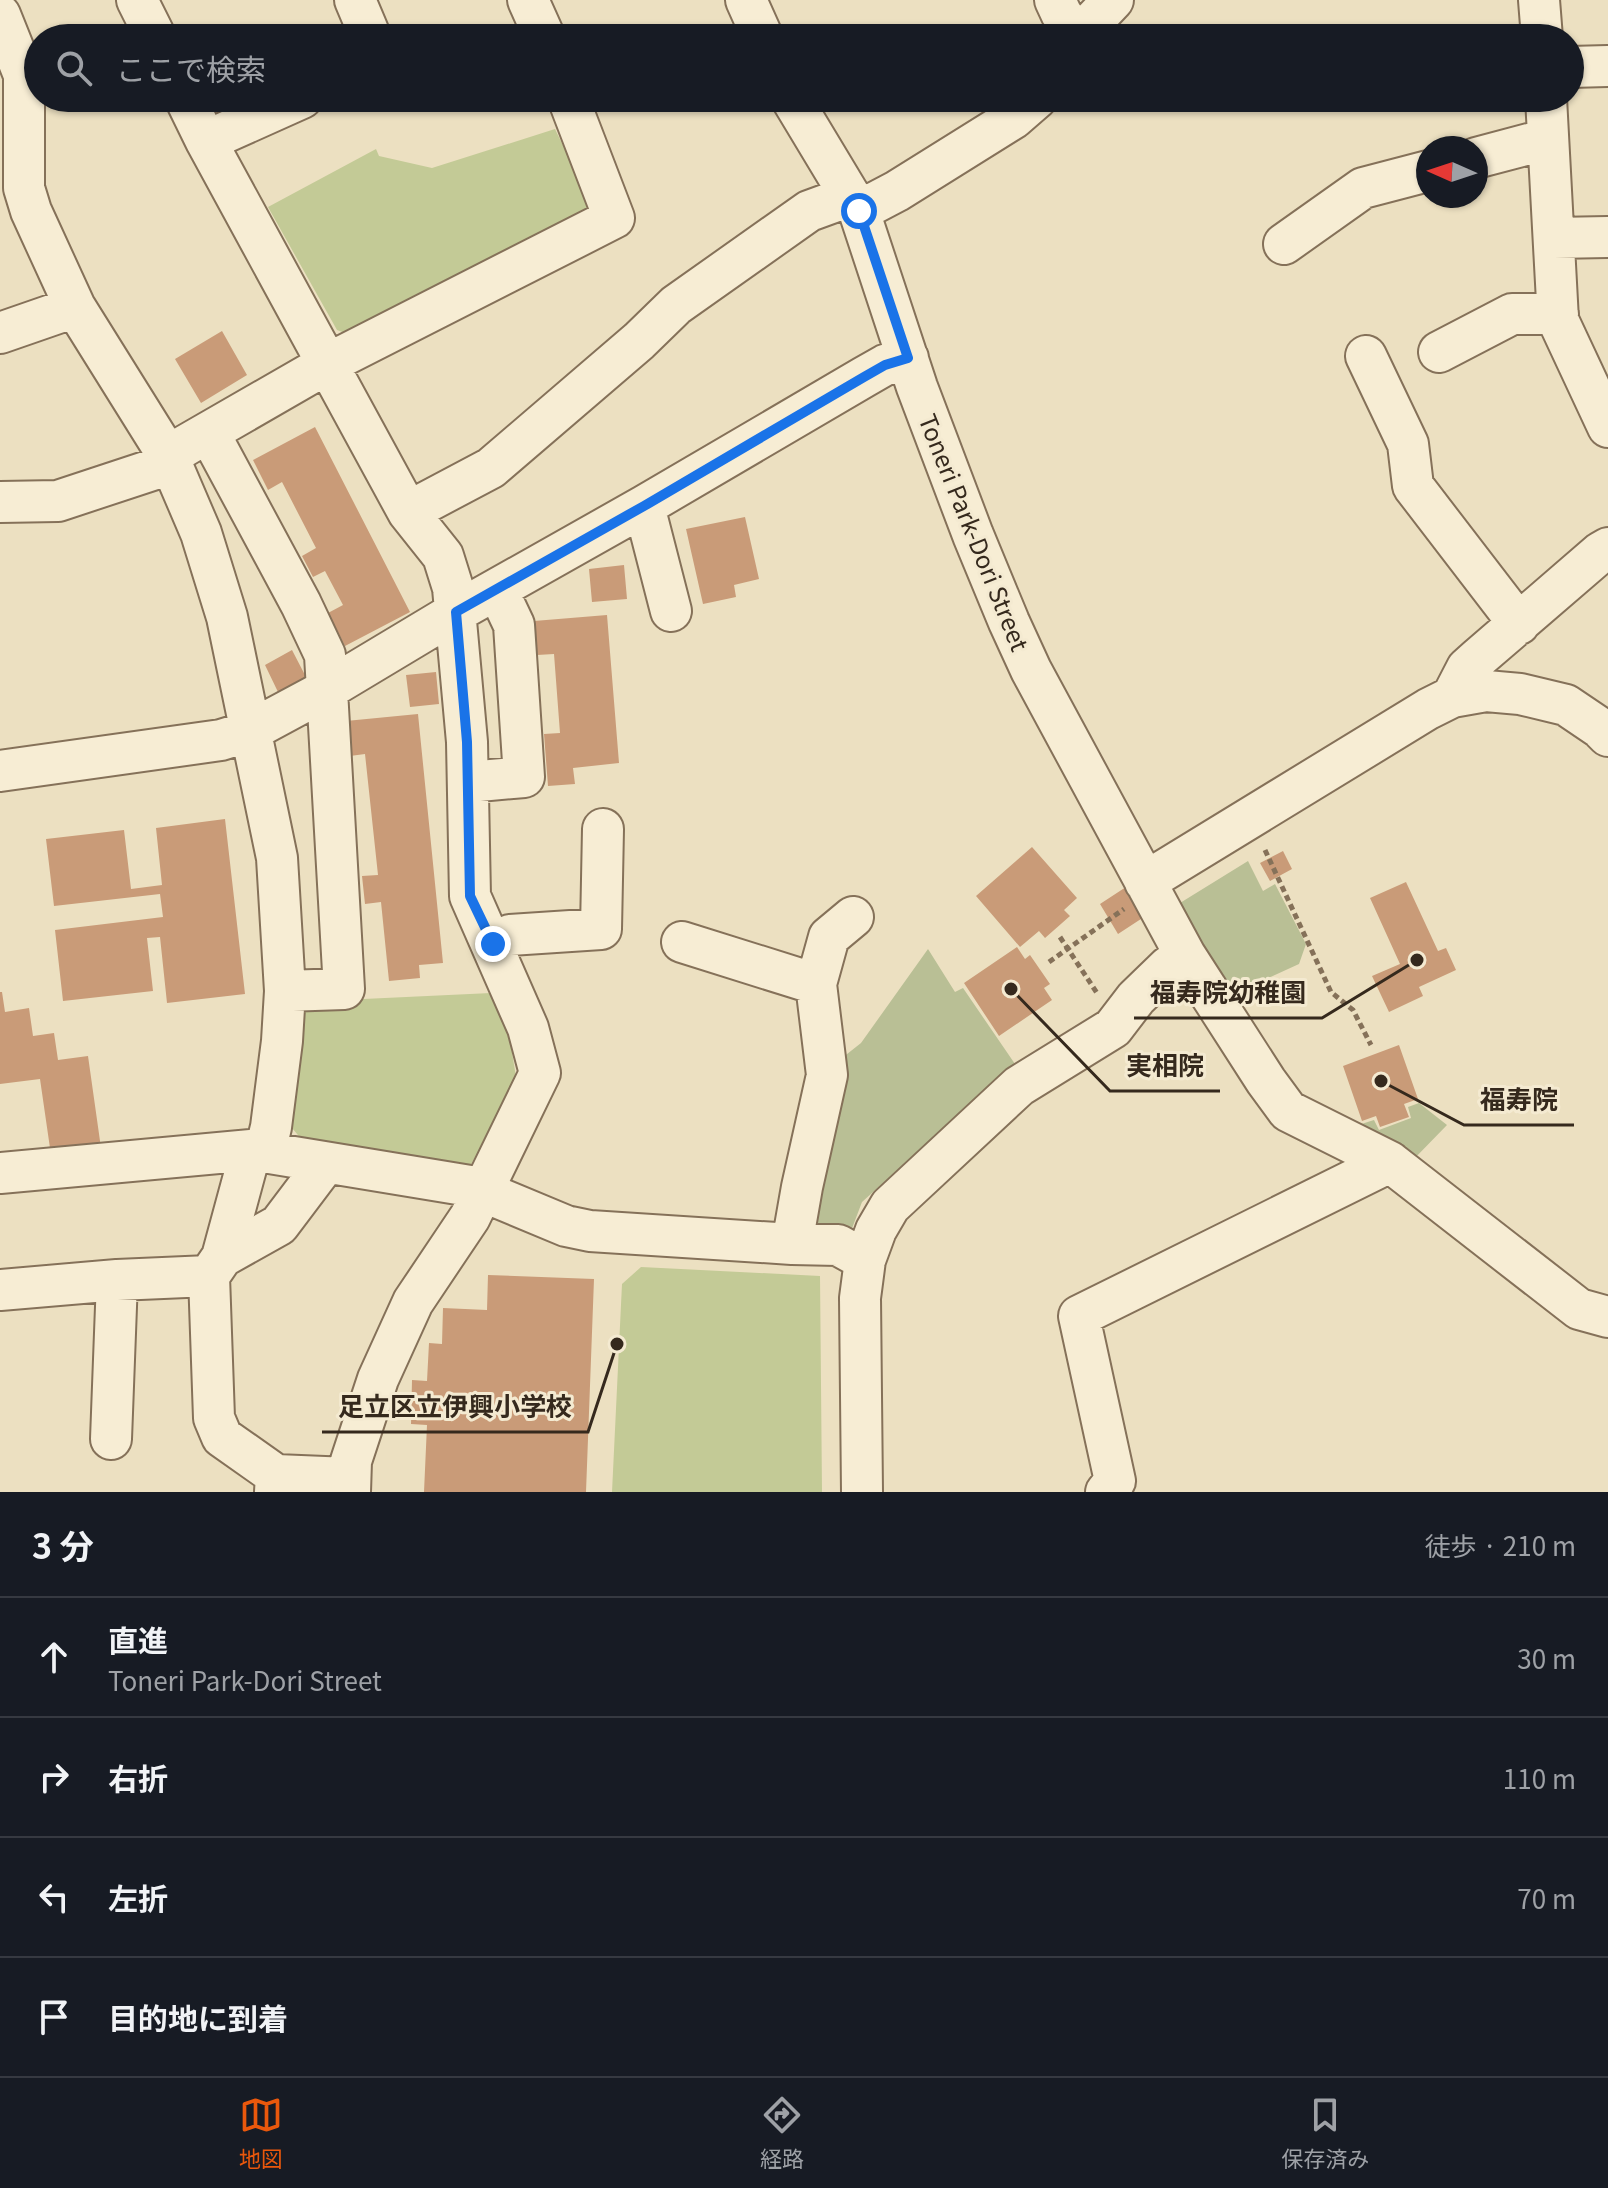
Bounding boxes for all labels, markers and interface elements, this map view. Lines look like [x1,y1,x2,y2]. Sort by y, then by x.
search box [24,24,1584,112]
icon: search [52,46,96,90]
text: ここで検索 [116,46,266,90]
north arrow [1416,136,1488,208]
route start [841,193,877,229]
street label: Toneri Park-Dori Street [911,408,1039,656]
route end [475,926,511,962]
callout: 福寿院幼稚園 [1134,968,1322,1018]
text: 福寿院幼稚園 [1150,972,1306,1009]
callout: 実相院 [1110,1041,1220,1091]
text: 実相院 [1126,1045,1204,1082]
callout: 福寿院 [1464,1075,1574,1125]
text: 福寿院 [1480,1079,1558,1116]
callout: 足立区立伊興小学校 [322,1382,588,1432]
text: 足立区立伊興小学校 [338,1386,572,1423]
text: 3 分 [32,1520,94,1569]
text: 徒歩 · 210 m [1425,1526,1576,1563]
text: 直進 [108,1617,168,1661]
icon: ahead [32,1635,76,1679]
text: 30 m [1517,1639,1576,1676]
text: Toneri Park-Dori Street [108,1661,382,1698]
icon: right [32,1755,76,1799]
text: 右折 [108,1755,168,1799]
text: 110 m [1503,1759,1576,1796]
icon: left [32,1875,76,1919]
text: 左折 [108,1875,168,1919]
text: 70 m [1517,1879,1576,1916]
icon: arrive [32,1995,76,2039]
text: 目的地に到着 [108,1995,288,2039]
tab: 地図 [239,2093,283,2173]
tab: 経路 [760,2093,804,2173]
tab: 保存済み [1281,2093,1369,2173]

